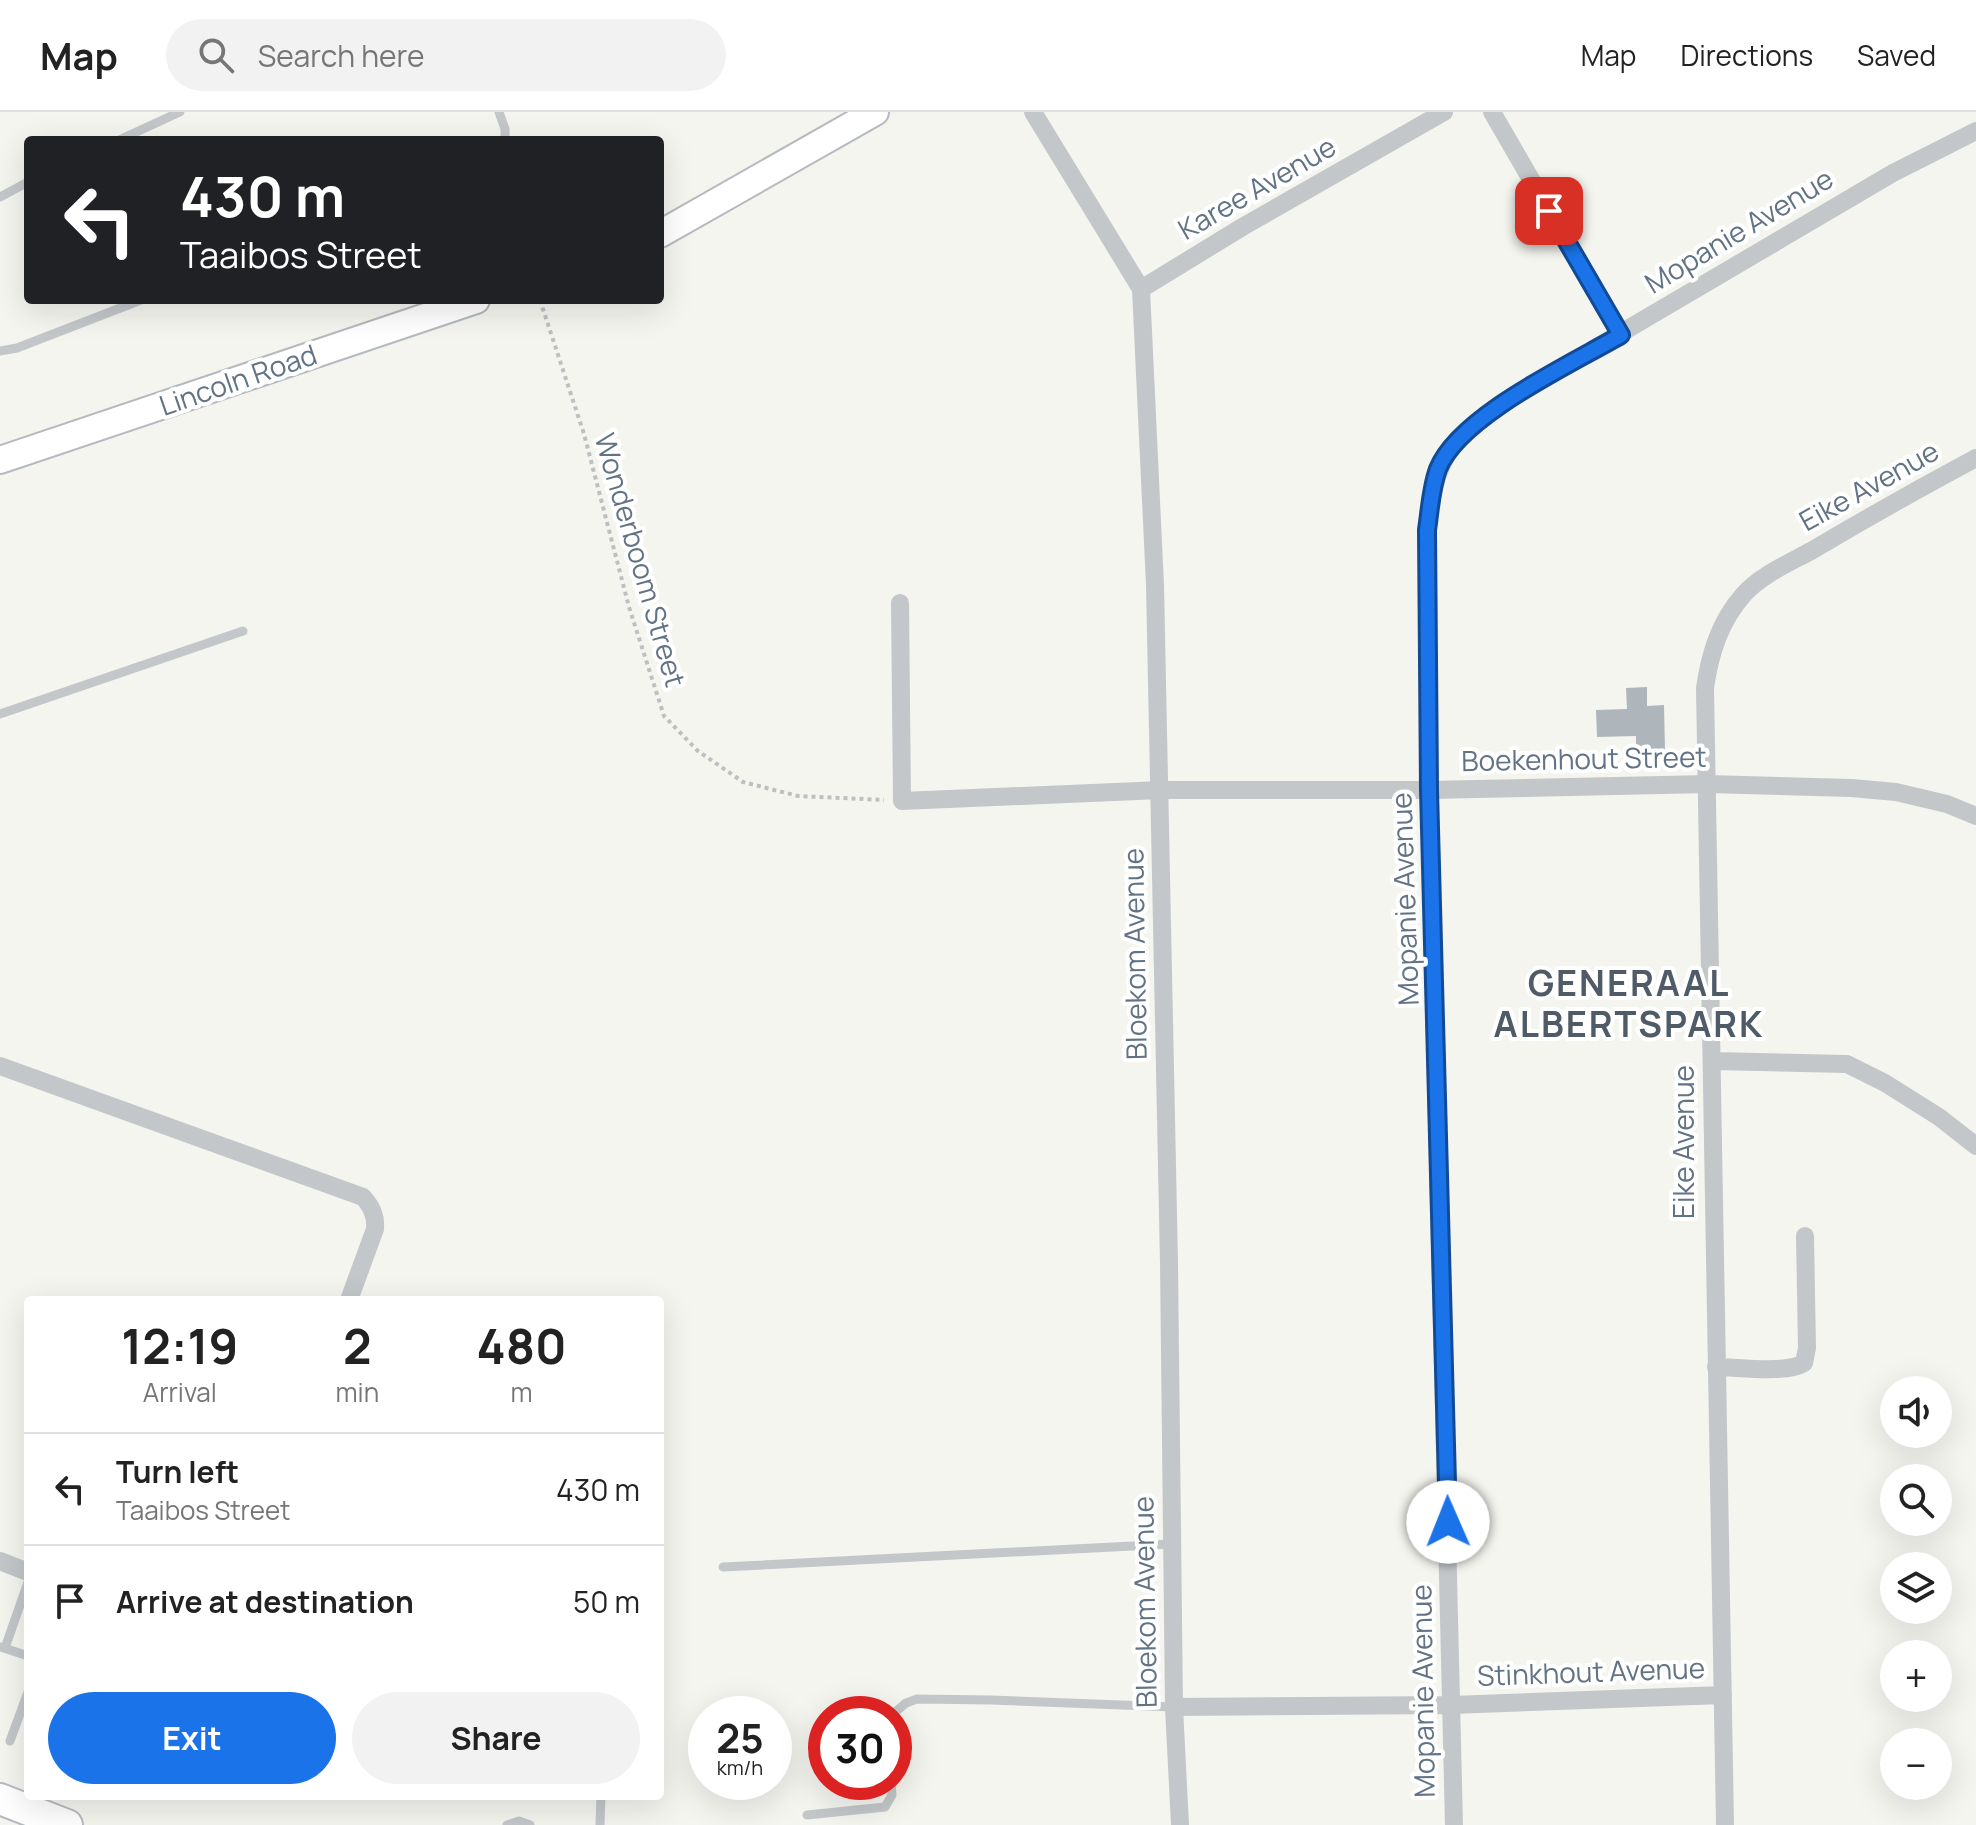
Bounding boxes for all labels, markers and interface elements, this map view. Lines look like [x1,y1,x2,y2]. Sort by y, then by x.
search box [166,19,726,91]
text: Map [40,29,118,81]
icon: search [194,33,238,77]
text: Search here [258,35,425,76]
text: Map [1581,36,1636,74]
text: Directions [1680,36,1813,74]
text: Saved [1857,36,1936,74]
street label: Karee Avenue [1171,127,1342,248]
text: 430 m [180,157,345,234]
street label: Mopanie Avenue [1637,159,1840,301]
icon: left [48,168,152,272]
pin [1515,177,1583,245]
icon: arrive [1527,189,1571,233]
text: Taaibos Street [180,230,422,279]
street label: Lincoln Road [154,334,321,424]
street label: Wonderboom Street [587,429,695,691]
street label: Eike Avenue [1792,431,1945,539]
street label: Boekenhout Street [1461,737,1707,779]
street label: Mopanie Avenue [1381,792,1427,1006]
street label: Bloekom Avenue [1113,848,1155,1060]
district label: GENERAAL ALBERTSPARK [1494,958,1764,1048]
street label: Eike Avenue [1664,1065,1702,1219]
text: 12:19 [121,1313,238,1378]
text: 2 [343,1313,372,1378]
text: 480 [476,1313,567,1378]
text: Arrival [143,1374,217,1410]
text: min [336,1374,379,1410]
text: m [511,1374,533,1410]
map controls [1880,1376,1952,1800]
button: sound [1880,1376,1952,1448]
text: Turn left [116,1451,239,1492]
button: search [1880,1464,1952,1536]
icon: left [48,1467,92,1511]
text: 430 m [556,1469,640,1510]
position arrow [1406,1480,1490,1564]
text: Taaibos Street [116,1492,291,1528]
street label: Bloekom Avenue [1123,1496,1165,1708]
button: layers [1880,1552,1952,1624]
icon: arrive [48,1579,92,1623]
text: Arrive at destination [116,1581,414,1622]
text: 50 m [573,1581,640,1622]
street label: Mopanie Avenue [1401,1584,1443,1798]
button: + [1880,1640,1952,1712]
street label: Stinkhout Avenue [1476,1648,1706,1694]
button: Exit [48,1692,336,1784]
button: Share [352,1692,640,1784]
speed limit sign: 30 [808,1696,912,1800]
text: 25 [716,1710,764,1765]
button: − [1880,1728,1952,1800]
text: km/h [717,1754,763,1781]

